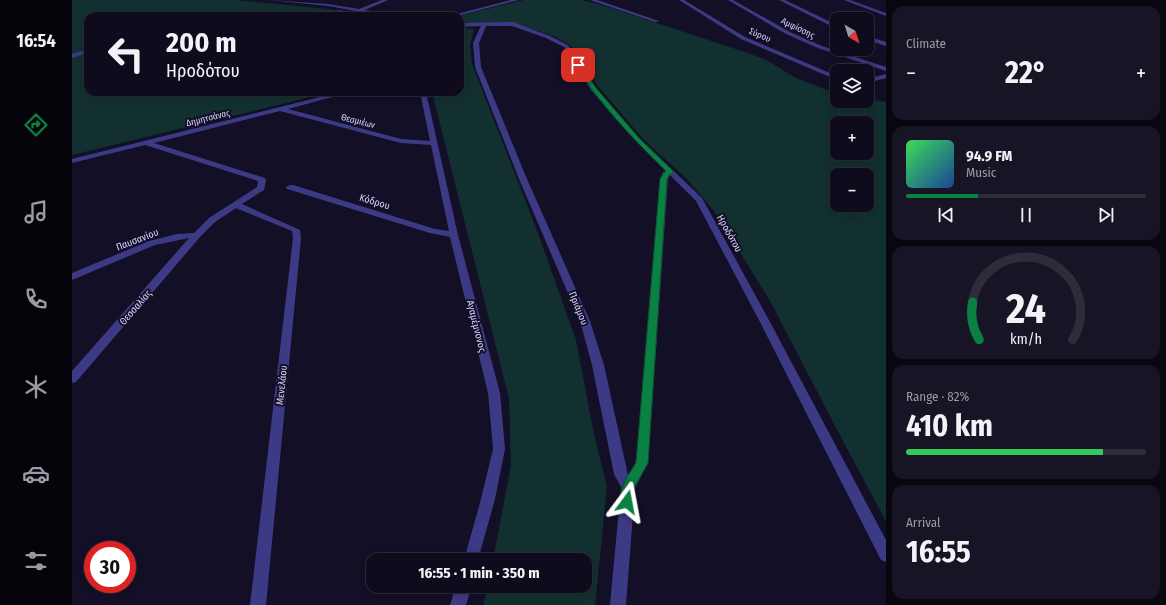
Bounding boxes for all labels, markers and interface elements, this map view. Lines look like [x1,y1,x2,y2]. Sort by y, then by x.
north arrow [830,12,874,56]
map controls [830,12,874,212]
street label: Αμφίσσης [780,16,816,40]
text: 200 m [166,26,237,59]
street label: Σύρου [748,26,773,44]
icon: left [100,28,152,80]
text: 16:54 [16,30,56,52]
text: Climate [906,36,946,51]
pin [561,48,595,82]
icon: arrive [567,54,589,76]
text: 22° [1005,55,1047,91]
text: Ηροδότου [166,60,240,82]
text: − [906,60,916,87]
text: + [1136,60,1146,87]
button: layers [830,64,874,108]
street label: Δημητσάνας [185,108,231,128]
icon: directions [22,111,50,139]
street label: Θεσμιέων [340,112,376,130]
button: + [830,116,874,160]
text: 94.9 FM [966,147,1012,165]
text: Music [966,165,996,180]
button: − [830,168,874,212]
street label: Κόδρου [358,191,392,212]
icon: music [22,198,50,226]
icon: previous [935,204,957,226]
icon: pause [1015,204,1037,226]
icon: next [1095,204,1117,226]
street label: Ηροδότου [714,212,745,254]
street label: Παυσανίου [114,225,160,254]
text: 24 [1005,284,1046,334]
icon: phone [22,285,50,313]
street label: Θεσσαλίας [117,286,155,328]
street label: Πριάμου [566,290,591,327]
street label: Αγαμέμνονος [464,299,489,354]
text: km/h [1010,331,1042,348]
street label: Μενελάου [273,365,290,406]
icon: climate [22,373,50,401]
text: Range · 82% [906,389,969,404]
text: 410 km [906,408,993,444]
icon: car [22,460,50,488]
position arrow [606,481,648,523]
text: Arrival [906,515,940,530]
text: 16:55 [906,534,971,570]
speed limit sign: 30 [84,541,136,593]
icon: filters [22,547,50,575]
text: 16:55 · 1 min · 350 m [418,564,540,582]

